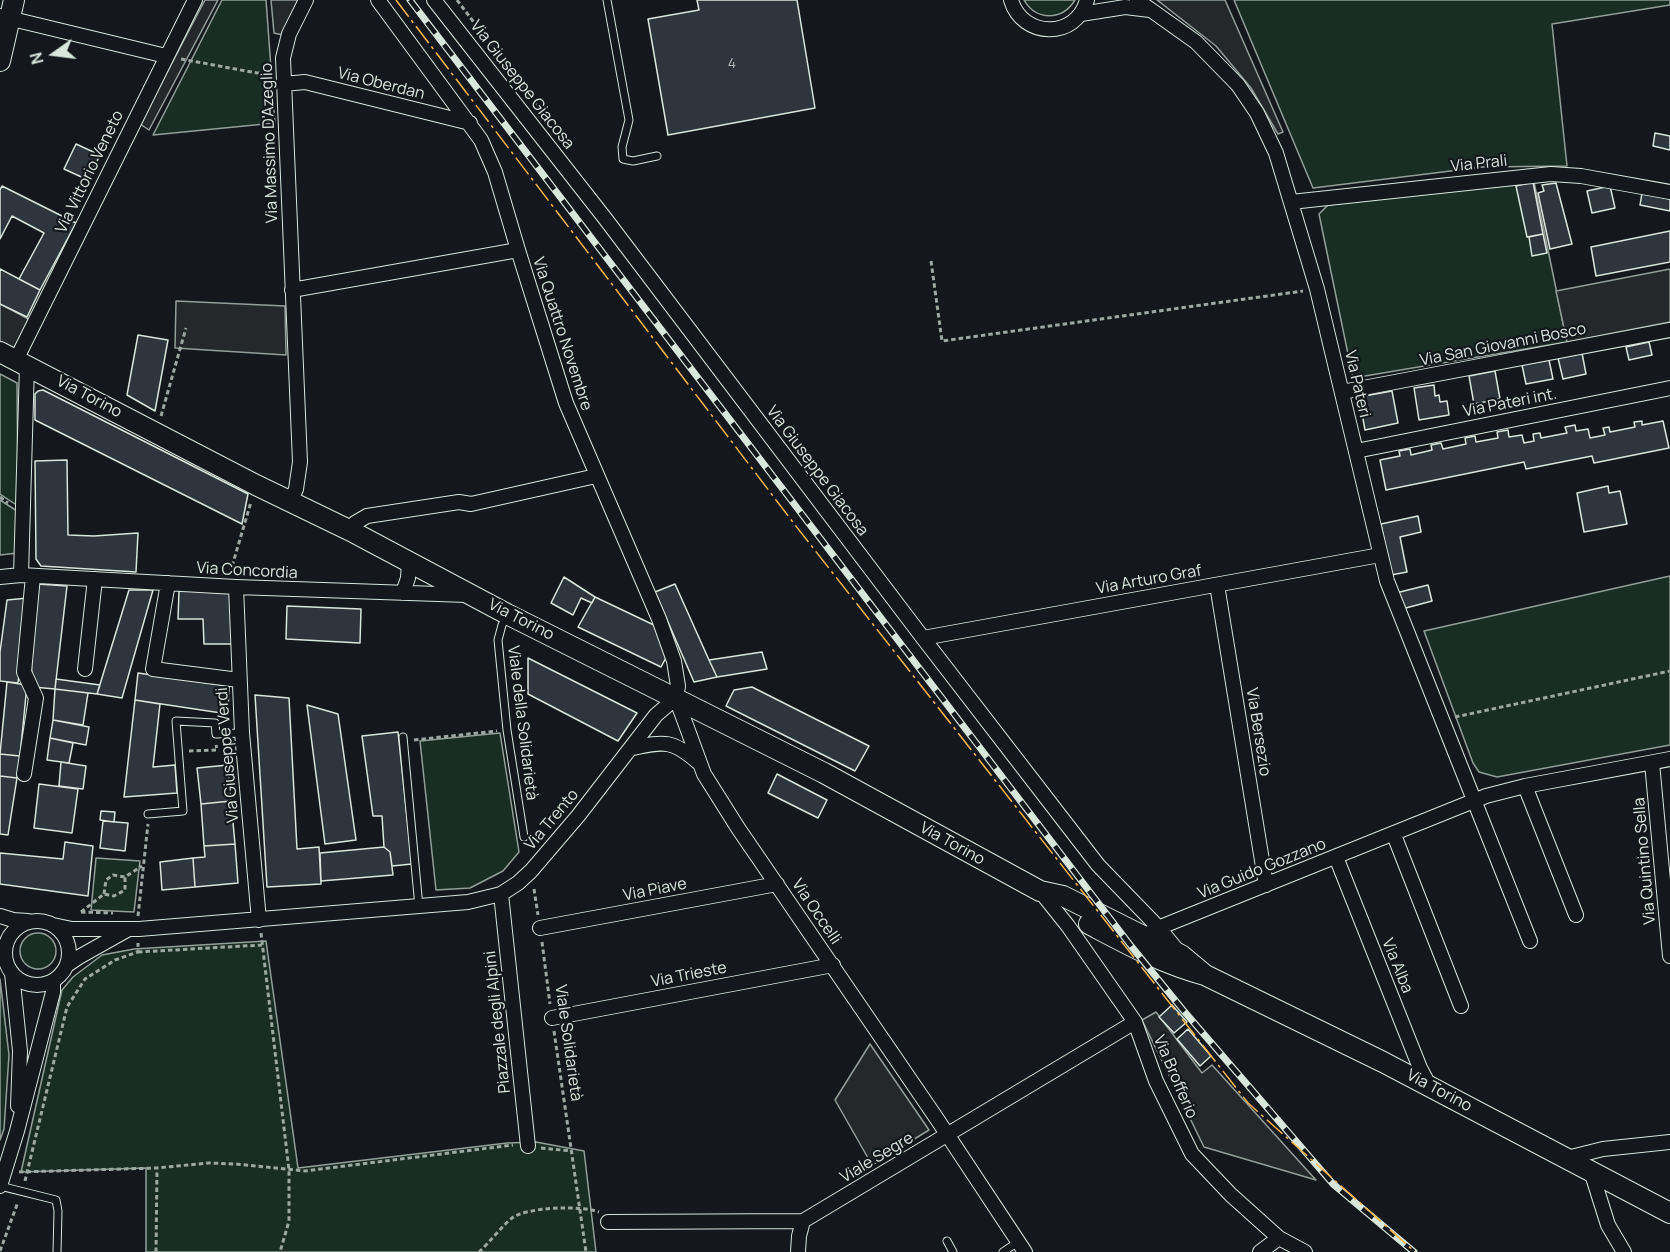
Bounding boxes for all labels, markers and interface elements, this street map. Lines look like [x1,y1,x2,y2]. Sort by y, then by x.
street label: Via Giuseppe Giacosa [466,17,578,153]
north arrow [24,24,84,84]
text: N [24,50,49,67]
house number: 4 [728,56,736,72]
street label: Via Massimo D'Azeglio [258,63,282,223]
street label: Via Oberdan [335,64,427,104]
street label: Via Vittorio Veneto [52,108,128,236]
street label: Via Prali [1450,151,1508,177]
street label: Via Quattro Novembre [528,255,596,413]
street label: Via San Giovanni Bosco [1418,319,1588,371]
street label: Via Pateri [1340,349,1374,419]
street label: Via Torino [53,372,125,422]
street label: Via Pateri int. [1461,384,1559,422]
street label: Via Giuseppe Giacosa [762,402,872,540]
street label: Via Concordia [196,559,298,583]
street label: Via Arturo Graf [1095,561,1203,599]
street label: Via Torino [485,595,557,645]
street label: Viale della Solidarietà [503,644,541,802]
street label: Via Bersezio [1242,686,1274,778]
street label: Via Giuseppe Verdi [213,687,243,823]
street label: Via Trento [521,786,583,854]
street label: Via Quintino Sella [1630,797,1660,925]
street label: Via Torino [916,818,988,870]
street label: Via Guido Gozzano [1195,835,1329,903]
street label: Via Piave [622,874,688,906]
street label: Via Occelli [787,876,845,948]
street label: Via Alba [1377,936,1417,996]
street label: Piazzale degli Alpini [481,950,515,1094]
street label: Via Trieste [650,958,728,992]
street label: Viale Solidarietà [550,983,586,1103]
street label: Via Brofferio [1149,1032,1201,1122]
street label: Via Torino [1403,1066,1475,1116]
street label: Viale Segre [837,1129,917,1187]

